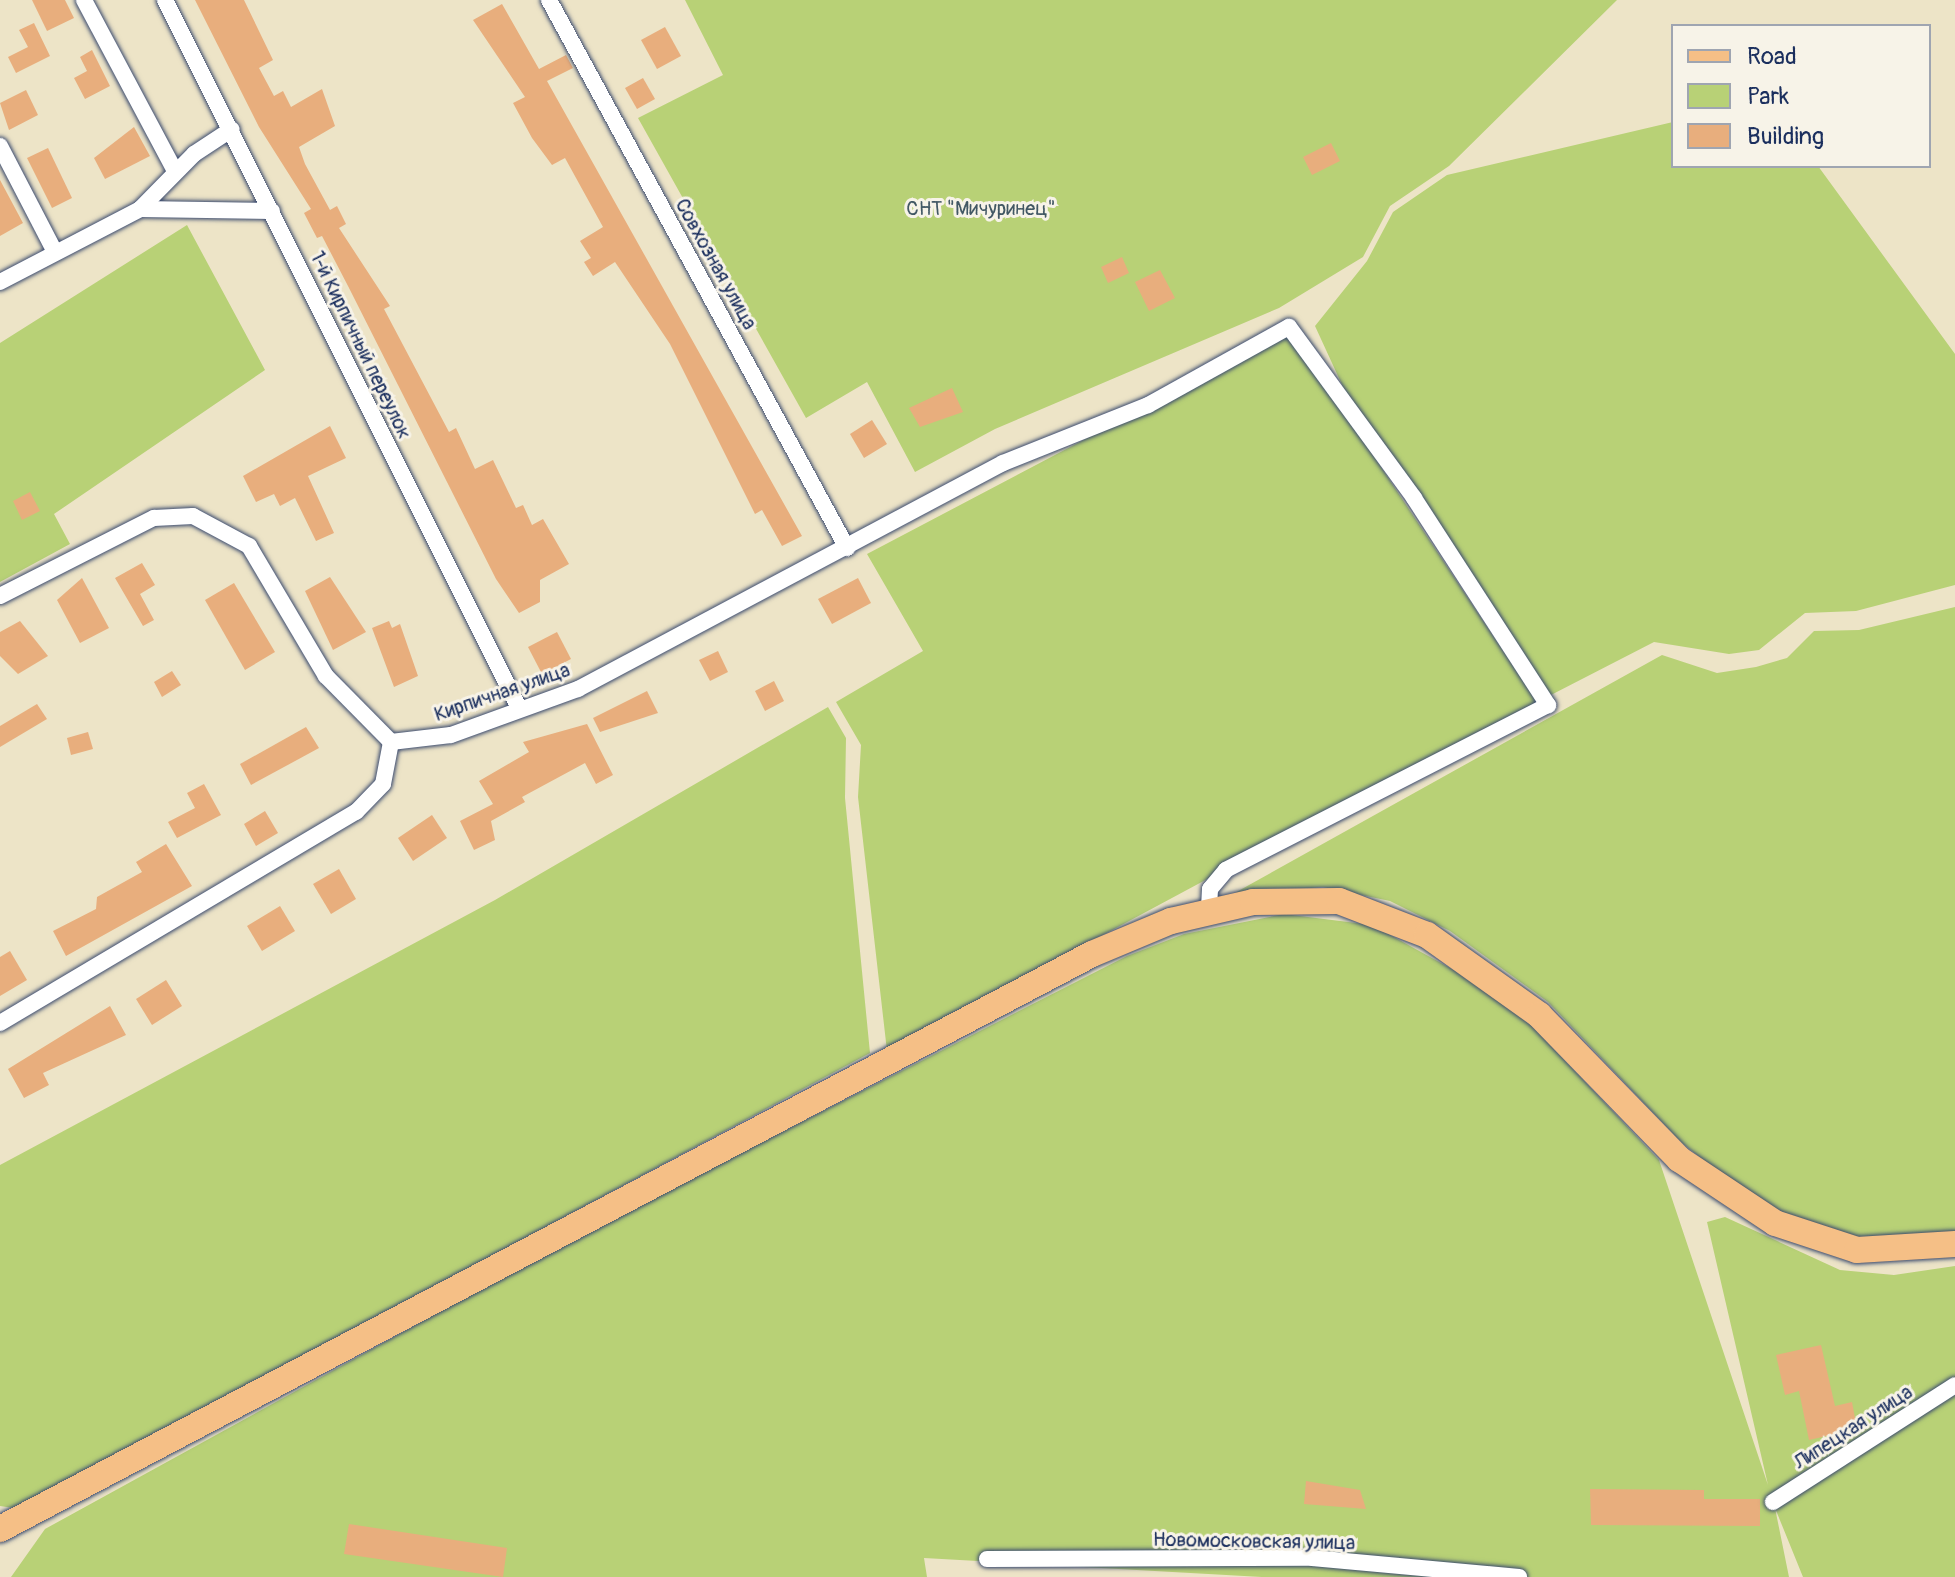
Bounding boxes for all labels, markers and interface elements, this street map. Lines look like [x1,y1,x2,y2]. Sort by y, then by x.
legend [1671,24,1931,168]
text: Road [1747,42,1797,71]
text: Park [1747,82,1789,111]
text: Building [1747,122,1824,151]
street label: Совхозная улица [670,194,762,334]
park label: СНТ "Мичуринец" [906,196,1056,220]
street label: 1-й Кирпичный переулок [305,247,417,443]
street label: Кирпичная улица [431,658,573,726]
street label: Липецкая улица [1789,1380,1917,1474]
street label: Новомосковская улица [1153,1527,1355,1555]

